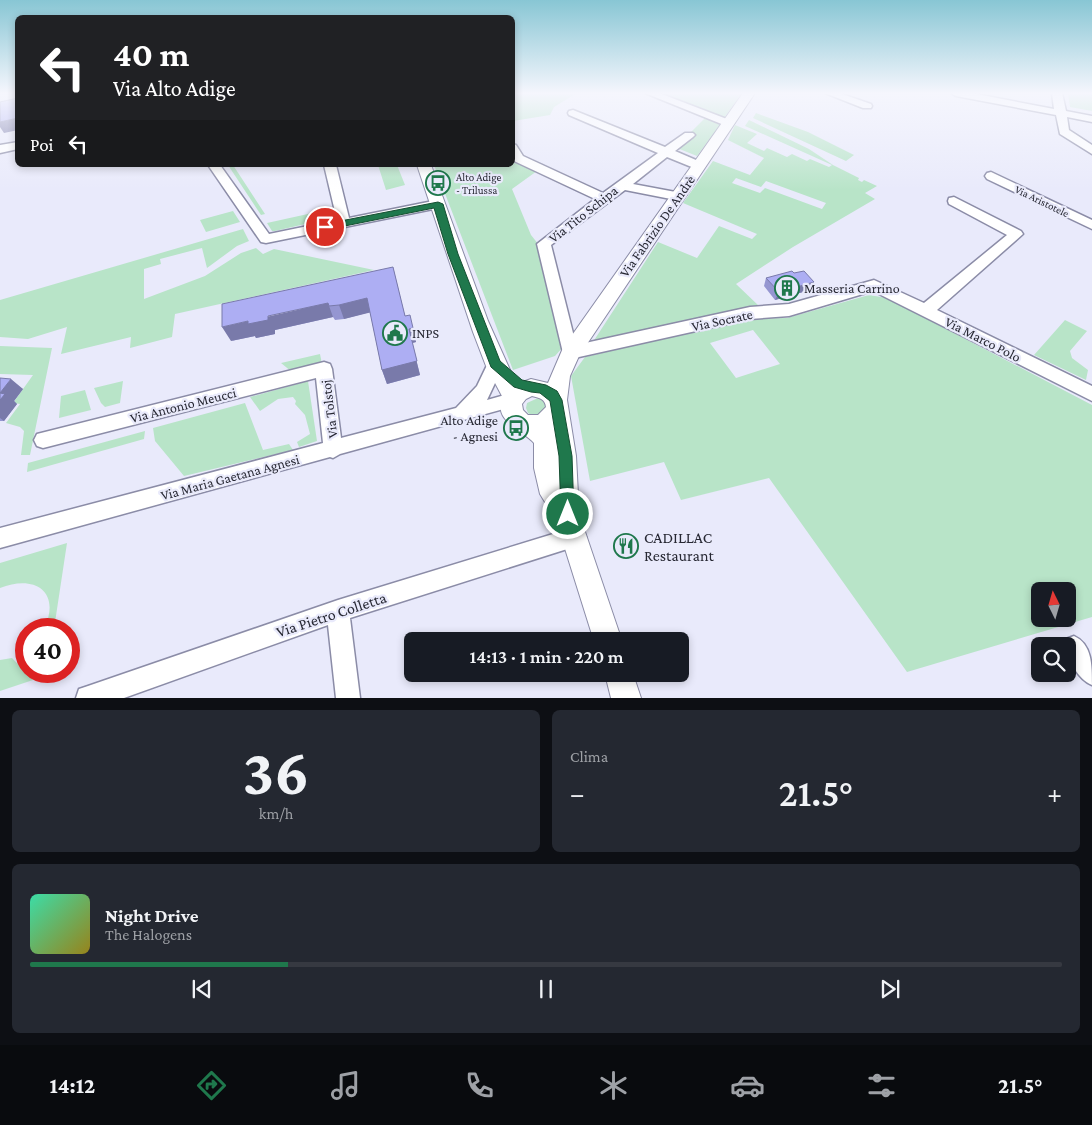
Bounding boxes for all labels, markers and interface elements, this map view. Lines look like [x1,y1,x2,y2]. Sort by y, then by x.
icon: left [30,35,95,100]
text: 40 m [113,35,190,74]
text: Via Alto Adige [113,76,236,101]
icon: left [64,130,92,158]
text: Poi [30,134,54,155]
bus stop icon: Alto Adige - Trilussa [425,170,451,196]
place label: Alto Adige - Trilussa [456,171,501,196]
street label: Via Fabrizio De Andrè [616,172,698,280]
street label: Via Tito Schipa [545,182,621,246]
street label: Via Aristotele [1013,183,1071,219]
pin [304,206,346,248]
icon: arrive [311,213,339,241]
building icon: Masseria Carrino [774,275,800,301]
place label: Masseria Carrino [804,280,900,296]
street label: Via Socrate [690,306,754,334]
street label: Via Marco Polo [942,313,1024,365]
public building icon: INPS [382,320,408,346]
place label: INPS [412,325,439,341]
street label: Via Tolstoj [317,379,342,439]
street label: Via Antonio Meucci [128,384,238,426]
place label: Alto Adige - Agnesi [440,412,498,444]
bus stop icon: Alto Adige - Agnesi [503,415,529,441]
street label: Via Maria Gaetana Agnesi [159,451,301,503]
position arrow [541,487,593,539]
place label: CADILLAC Restaurant [644,529,714,564]
restaurant icon: CADILLAC Restaurant [613,533,639,559]
north arrow [1031,582,1076,628]
map controls [1031,582,1076,682]
street label: Via Pietro Colletta [274,588,389,640]
speed limit sign: 40 [15,618,80,683]
button: search [1031,637,1076,682]
text: 14:13 · 1 min · 220 m [469,646,624,667]
text: 36 [242,736,310,808]
text: Clima [570,748,608,765]
text: 21.5° [779,772,853,814]
text: − [570,778,585,809]
text: + [1047,778,1062,809]
text: km/h [259,805,293,822]
text: Night Drive [105,905,198,926]
text: The Halogens [105,926,192,943]
icon: previous [188,975,216,1003]
icon: pause [532,975,560,1003]
icon: next [876,975,904,1003]
icon: directions [194,1068,229,1103]
icon: music [328,1068,363,1103]
icon: phone [462,1068,497,1103]
icon: climate [596,1068,631,1103]
icon: car [730,1068,765,1103]
icon: filters [864,1068,899,1103]
text: 14:12 [49,1073,95,1098]
text: 21.5° [998,1073,1042,1098]

